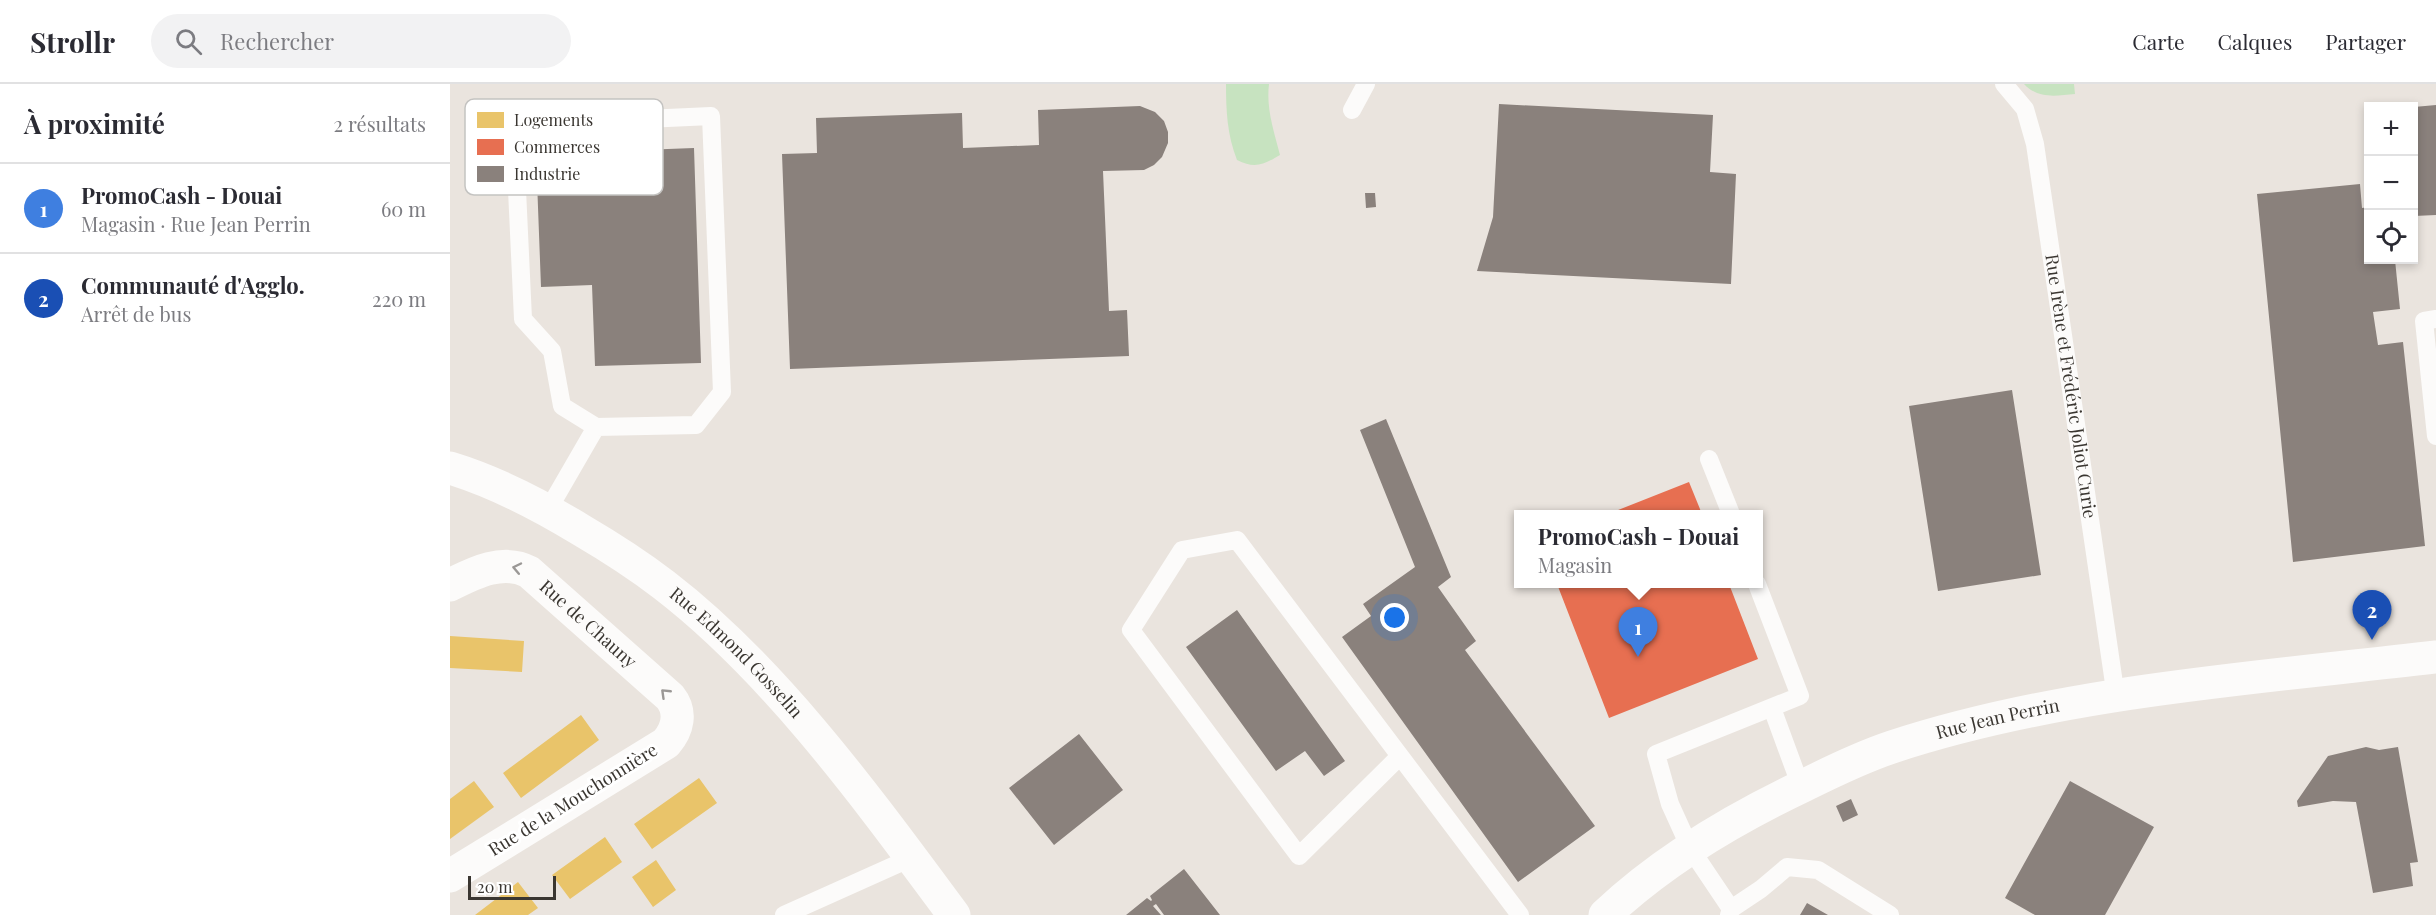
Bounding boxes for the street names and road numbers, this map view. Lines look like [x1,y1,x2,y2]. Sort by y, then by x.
street label: Rue Irène et Frédéric Joliot Curie [2040,252,2103,520]
street label: Rue de Chauny [535,574,642,673]
street label: Rue Edmond Gosselin [665,581,809,723]
street label: Rue Jean Perrin [1933,692,2061,744]
street label: Rue de la Mouchonnière [483,737,662,861]

